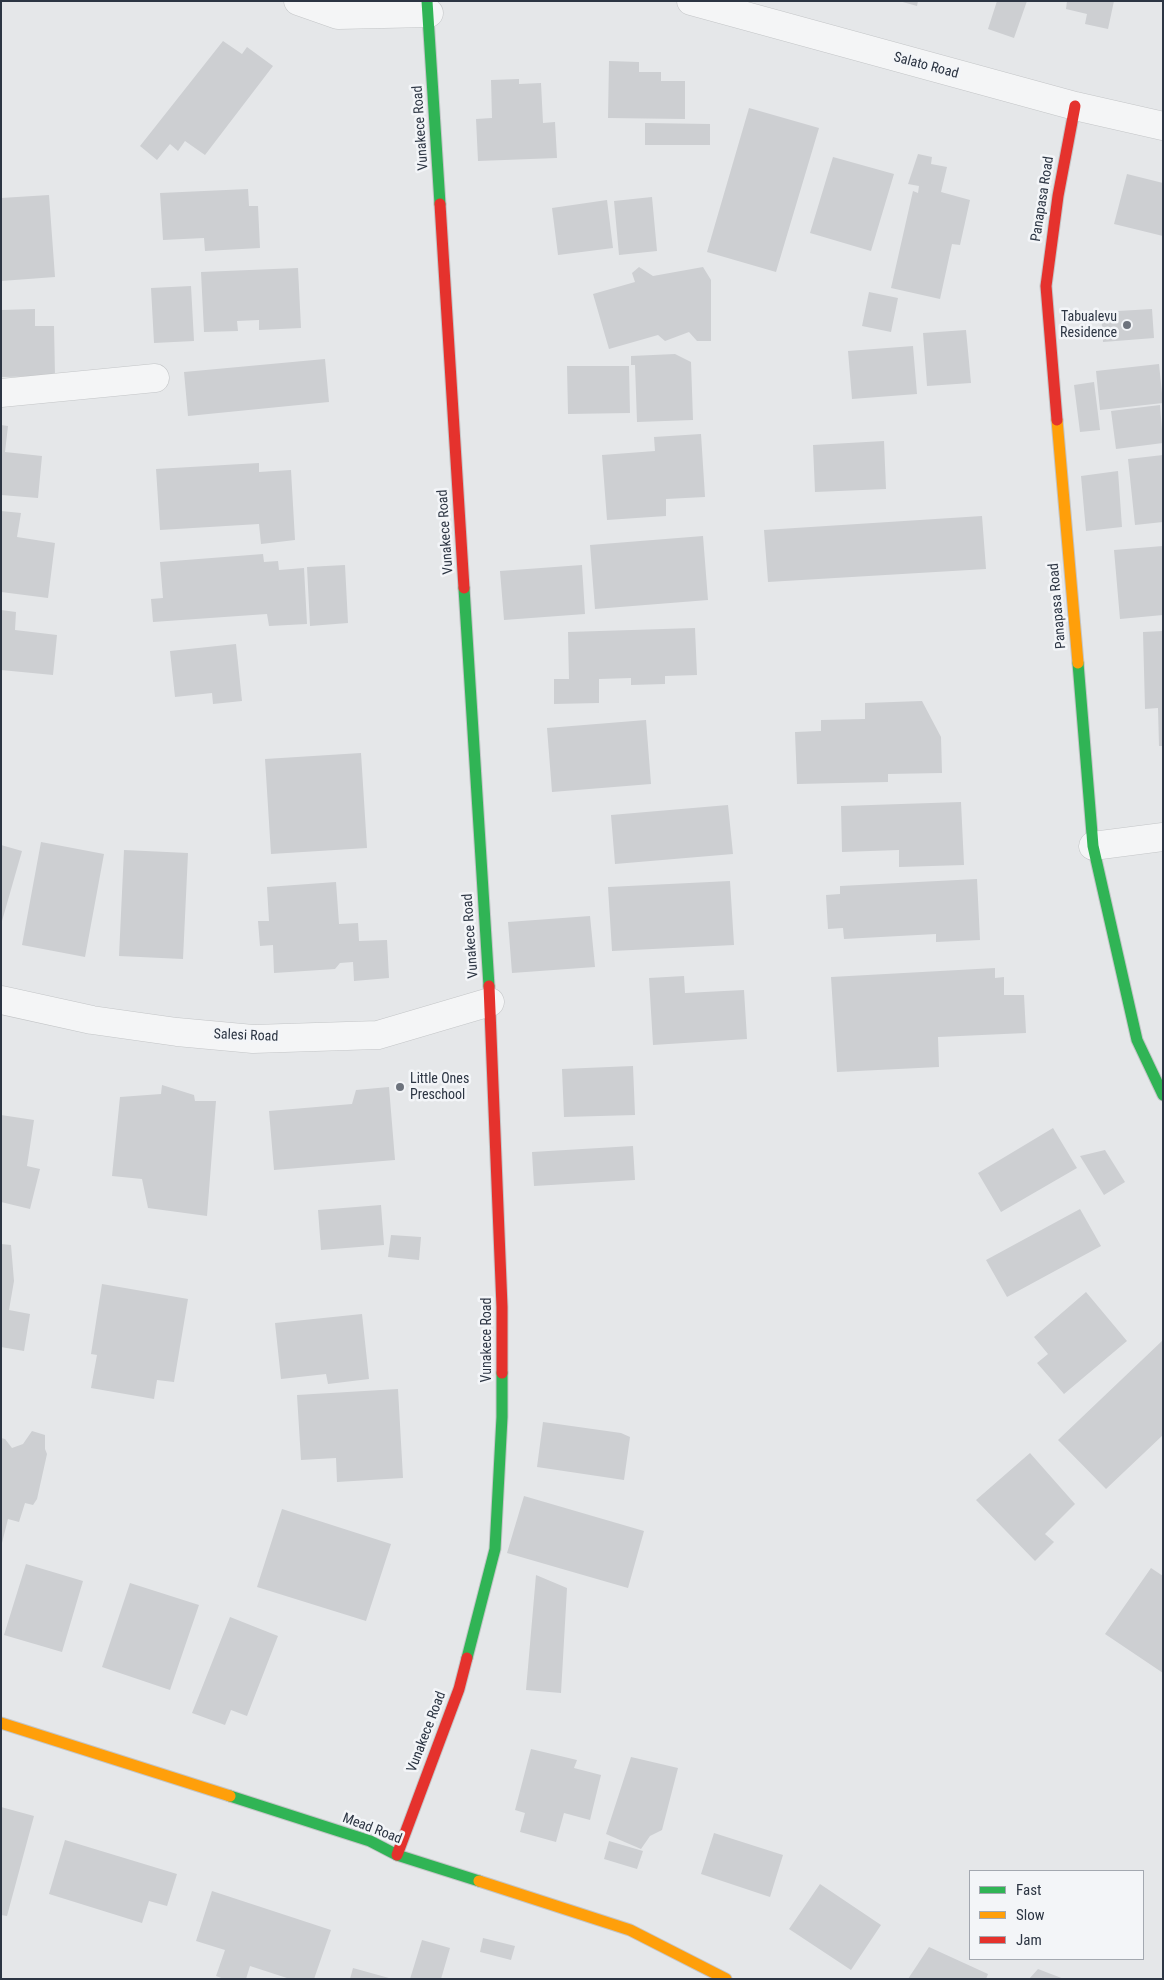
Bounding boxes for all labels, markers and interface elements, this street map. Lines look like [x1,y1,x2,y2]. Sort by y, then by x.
street label: Salato Road [892,49,960,83]
street label: Vunakece Road [410,85,432,171]
street label: Panapasa Road [1028,155,1058,243]
place label: Tabualevu Residence [1060,309,1117,342]
marker: Tabualevu Residence [1121,319,1133,331]
street label: Vunakece Road [435,489,457,575]
street label: Panapasa Road [1046,562,1070,650]
street label: Vunakece Road [460,893,482,979]
street label: Salesi Road [213,1026,279,1046]
place label: Little Ones Preschool [410,1071,469,1104]
marker: Little Ones Preschool [394,1081,406,1093]
street label: Vunakece Road [479,1298,495,1382]
street label: Vunakece Road [404,1689,450,1775]
street label: Mead Road [340,1810,404,1848]
legend [969,1870,1144,1960]
text: Fast [1016,1881,1041,1899]
text: Slow [1016,1906,1045,1924]
text: Jam [1016,1931,1042,1949]

